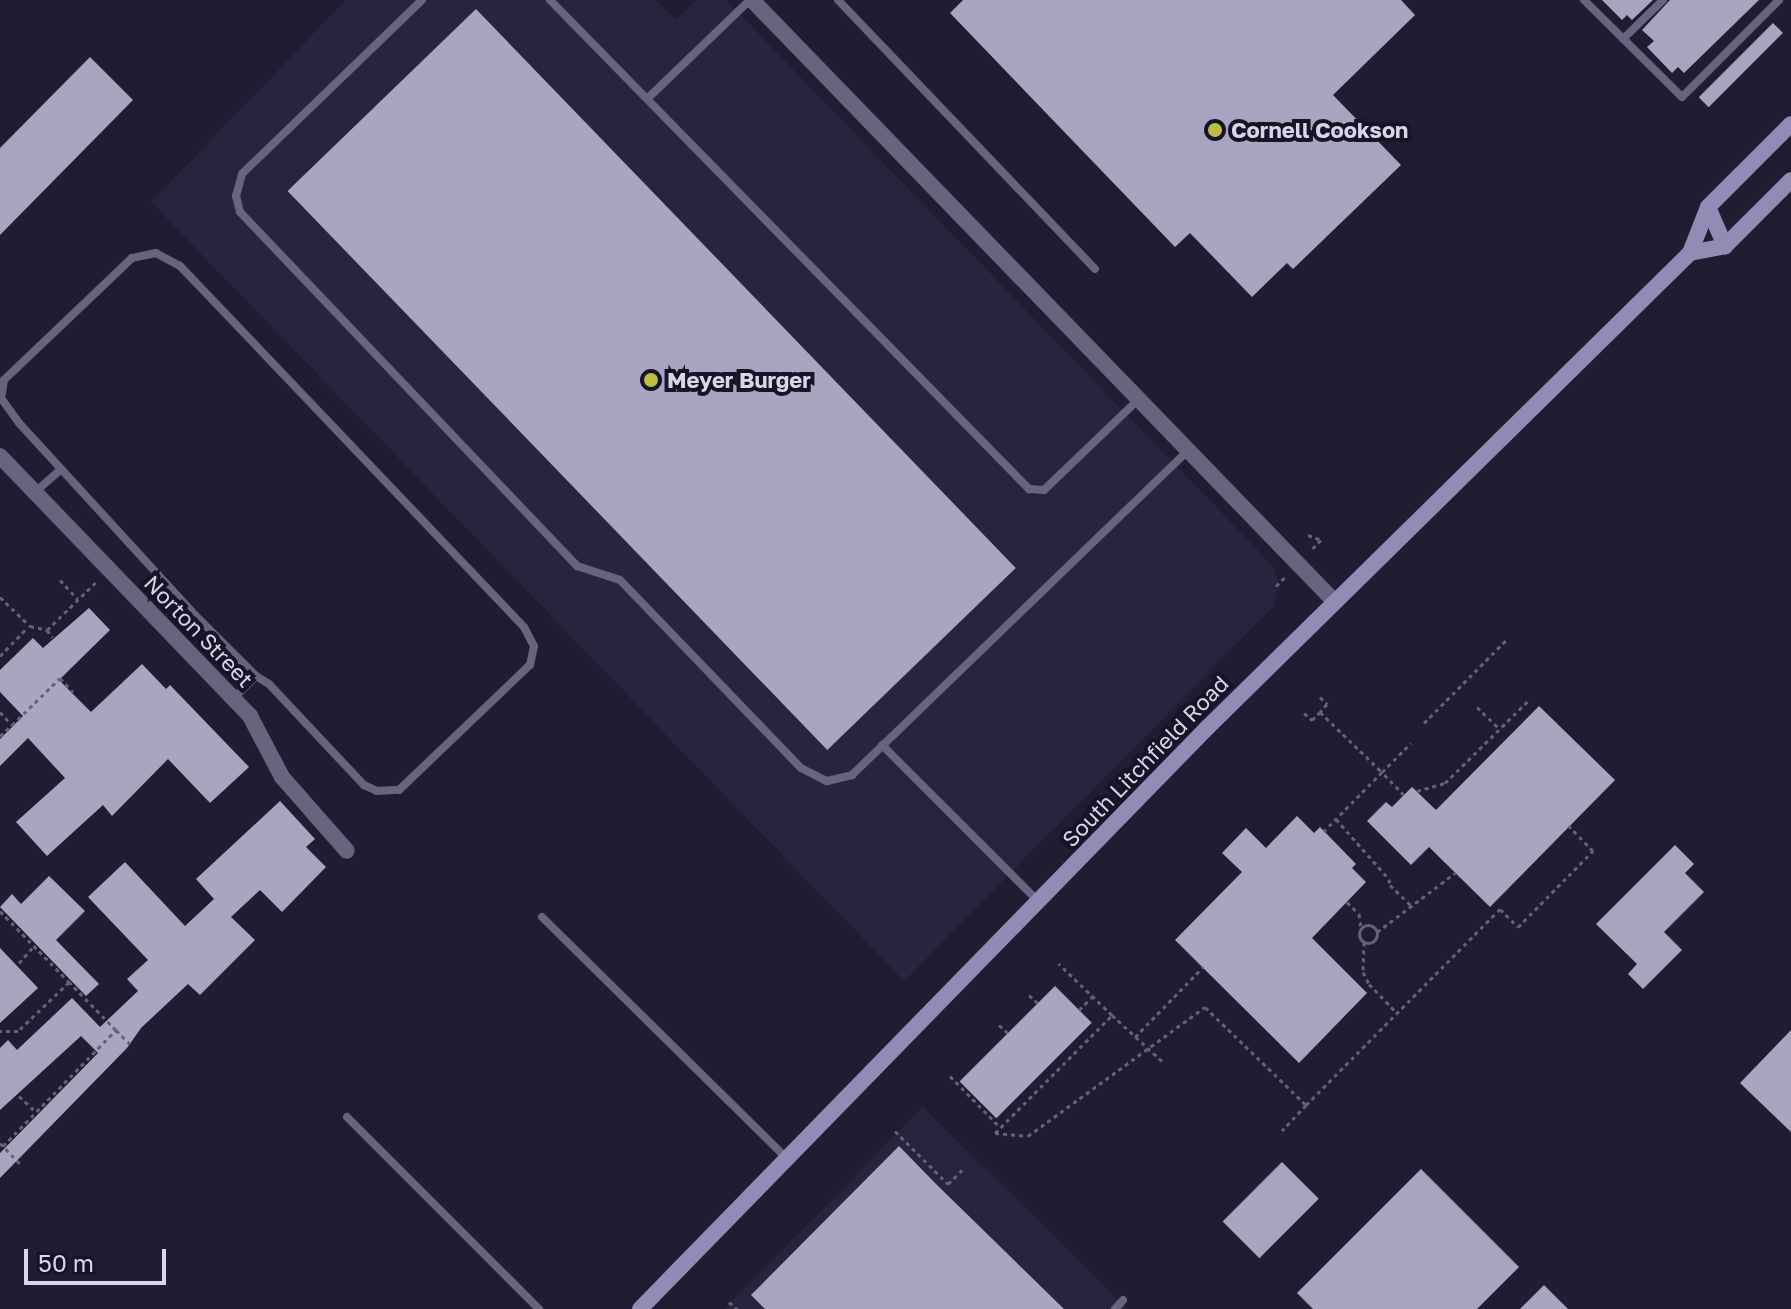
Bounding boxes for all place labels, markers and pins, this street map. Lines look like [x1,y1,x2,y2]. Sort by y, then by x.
place label: Cornell Cookson [1231,117,1408,143]
marker: Cornell Cookson [1206,121,1224,139]
place label: Meyer Burger [667,367,811,393]
marker: Meyer Burger [642,371,660,389]

